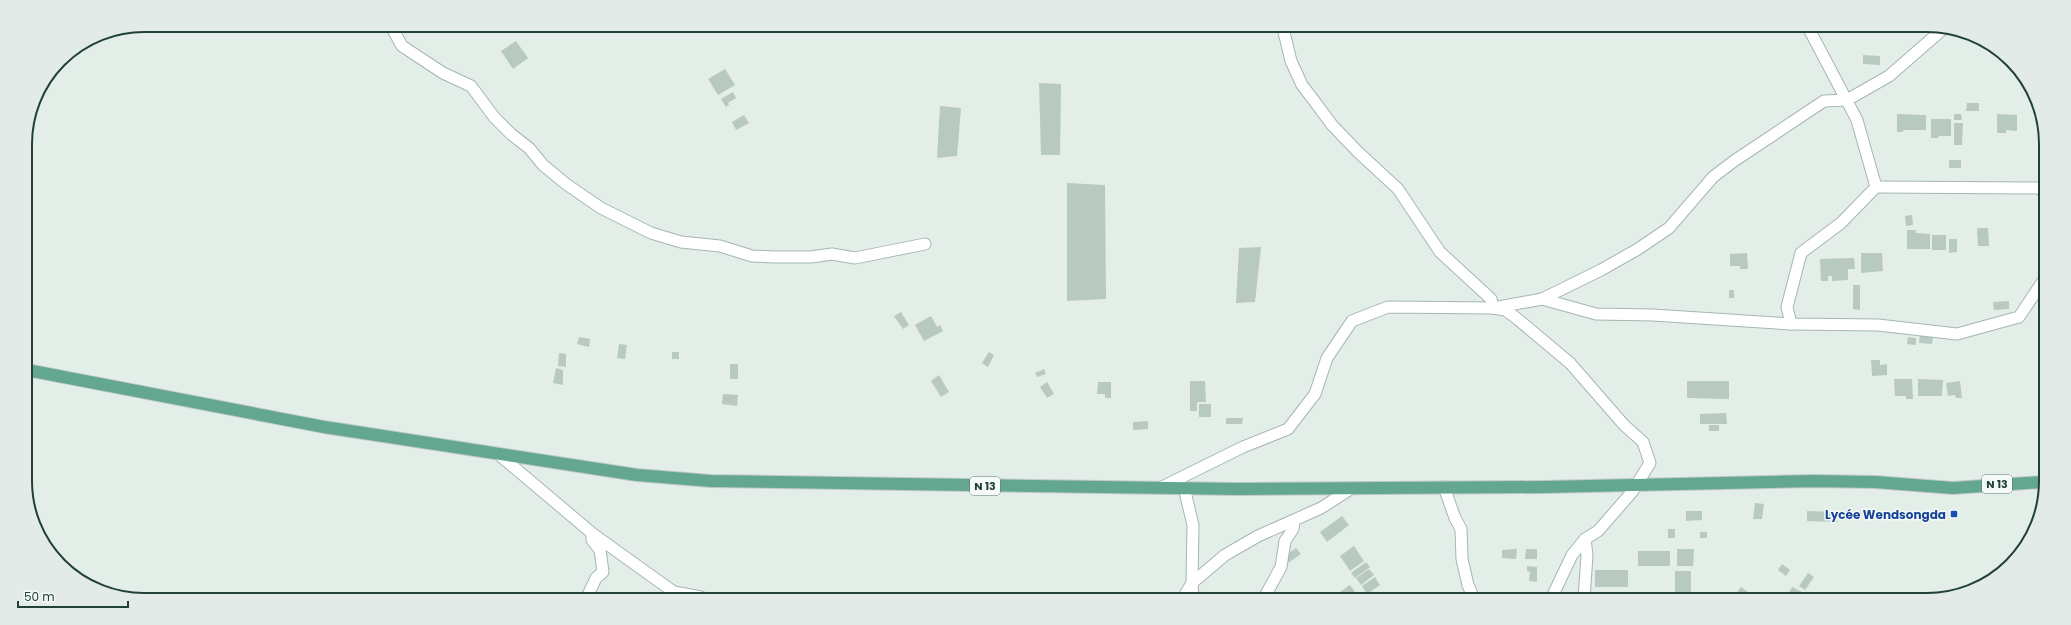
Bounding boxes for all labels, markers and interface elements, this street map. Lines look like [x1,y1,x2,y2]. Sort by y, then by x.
road number: N 13 [1982,475,2012,493]
road number: N 13 [970,477,1000,495]
place label: Lycée Wendsongda [1825,506,1946,523]
marker: Lycée Wendsongda [1949,509,1959,519]
scale bar [18,583,128,609]
text: 50 m [24,588,55,605]

